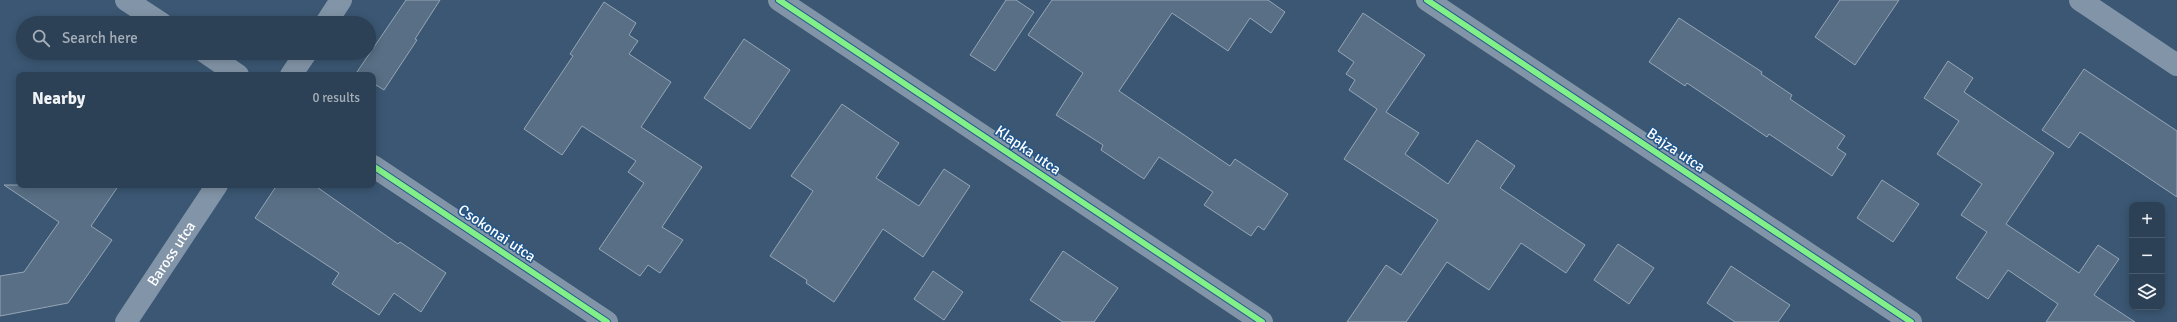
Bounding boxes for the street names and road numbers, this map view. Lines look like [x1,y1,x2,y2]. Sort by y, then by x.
street label: Klapka utca [992,121,1064,179]
street label: Bajza utca [1643,124,1709,176]
street label: Csokonai utca [455,200,539,266]
street label: Baross utca [143,218,199,290]

